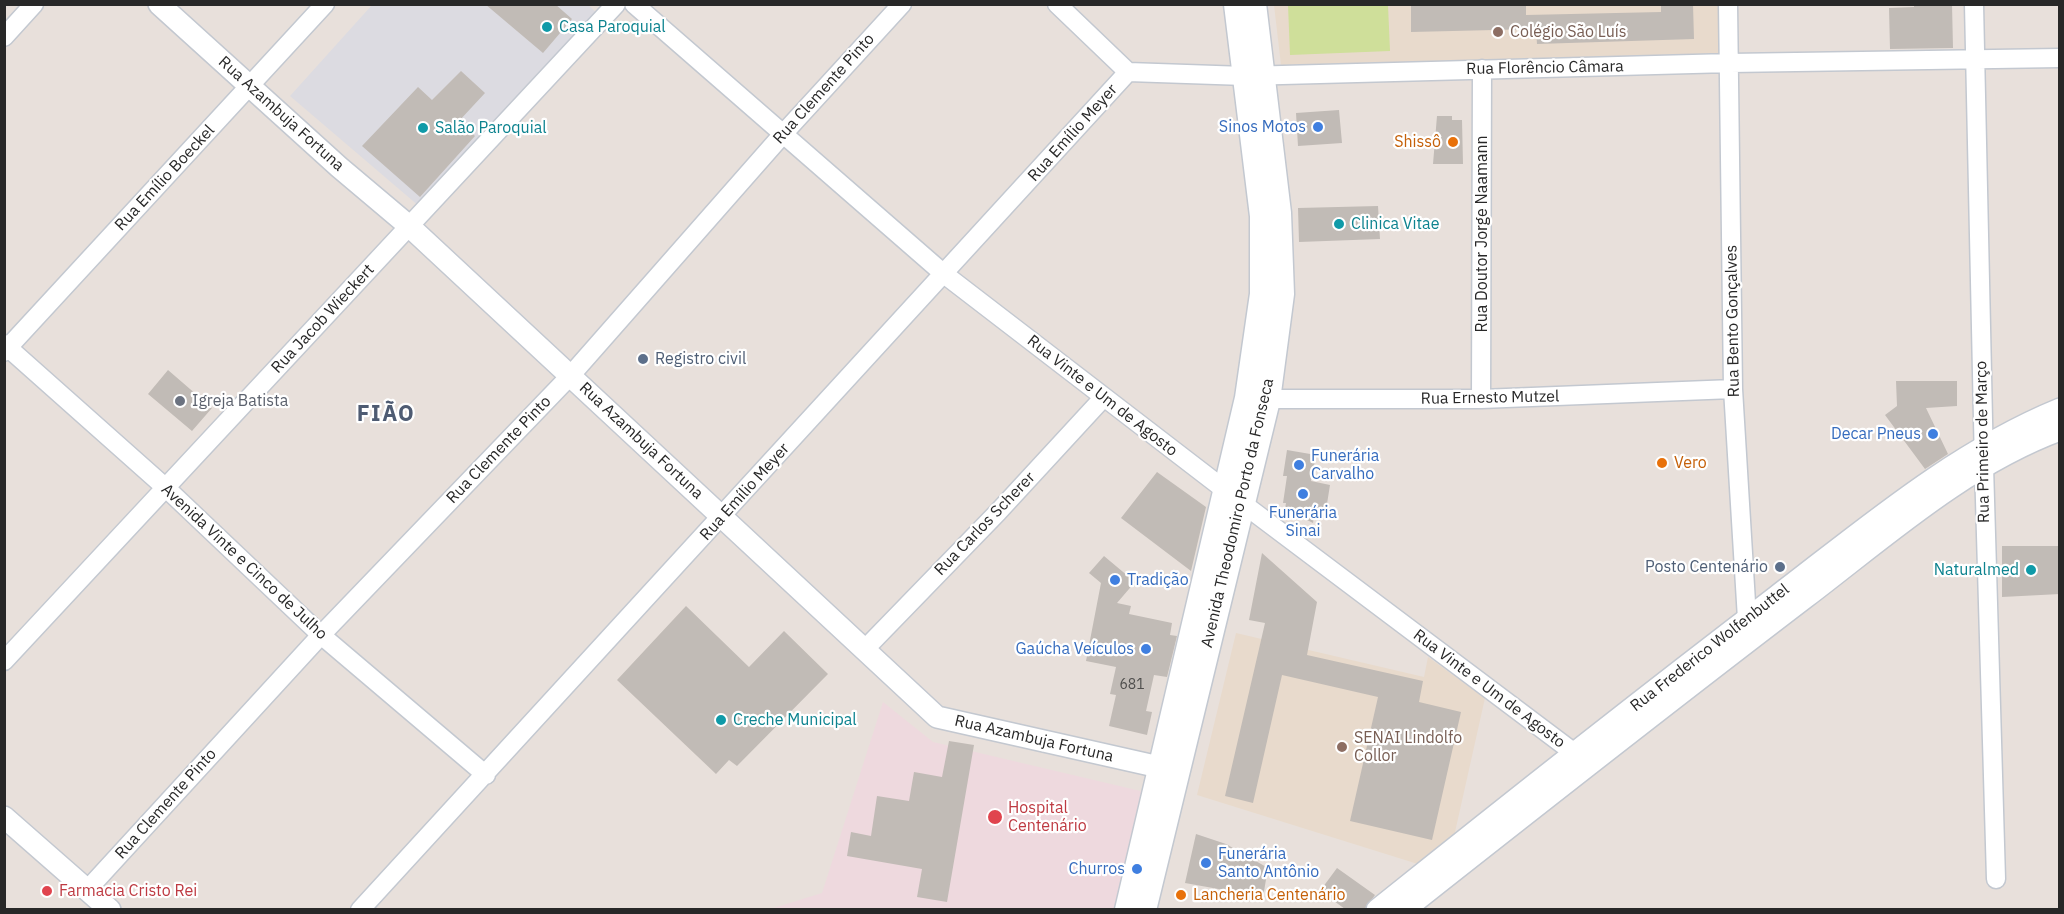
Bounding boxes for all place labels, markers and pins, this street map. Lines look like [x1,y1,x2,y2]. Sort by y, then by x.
place label: Casa Paroquial [559,17,666,37]
marker: Casa Paroquial [540,20,554,34]
place label: Colégio São Luís [1510,22,1627,42]
marker: Colégio São Luís [1491,25,1505,39]
place label: Sinos Motos [1219,117,1306,137]
place label: Salão Paroquial [435,118,547,138]
marker: Sinos Motos [1311,120,1325,134]
marker: Salão Paroquial [416,121,430,135]
place label: Shissô [1394,132,1441,152]
marker: Shissô [1446,135,1460,149]
place label: Clinica Vitae [1351,214,1439,234]
marker: Clinica Vitae [1332,217,1346,231]
place label: Registro civil [655,349,746,369]
marker: Registro civil [636,352,650,366]
place label: Igreja Batista [192,391,288,411]
marker: Igreja Batista [173,394,187,408]
place label: Decar Pneus [1831,424,1921,444]
marker: Decar Pneus [1926,427,1940,441]
place label: Funerária Carvalho [1311,446,1379,484]
place label: Vero [1674,453,1707,473]
marker: Vero [1655,456,1669,470]
marker: Funerária Carvalho [1292,458,1306,472]
marker: Funerária Sinai [1296,487,1310,501]
place label: Funerária Sinai [1269,503,1337,541]
place label: Posto Centenário [1645,557,1768,577]
marker: Posto Centenário [1773,560,1787,574]
place label: Naturalmed [1934,560,2019,580]
marker: Naturalmed [2024,563,2038,577]
place label: Tradição [1127,570,1189,590]
marker: Tradição [1108,573,1122,587]
place label: Gaúcha Veículos [1016,639,1134,659]
marker: Gaúcha Veículos [1139,642,1153,656]
place label: Creche Municipal [733,710,857,730]
marker: Creche Municipal [714,713,728,727]
place label: SENAI Lindolfo Collor [1354,728,1462,766]
marker: SENAI Lindolfo Collor [1335,740,1349,754]
place label: Hospital Centenário [1008,798,1087,836]
marker: Hospital Centenário [986,808,1004,826]
place label: Funerária Santo Antônio [1218,844,1319,882]
marker: Funerária Santo Antônio [1199,856,1213,870]
place label: Churros [1068,859,1125,879]
marker: Churros [1130,862,1144,876]
place label: Farmacia Cristo Rei [59,881,197,901]
marker: Farmacia Cristo Rei [40,884,54,898]
place label: Lancheria Centenário [1193,885,1345,905]
marker: Lancheria Centenário [1174,888,1188,902]

